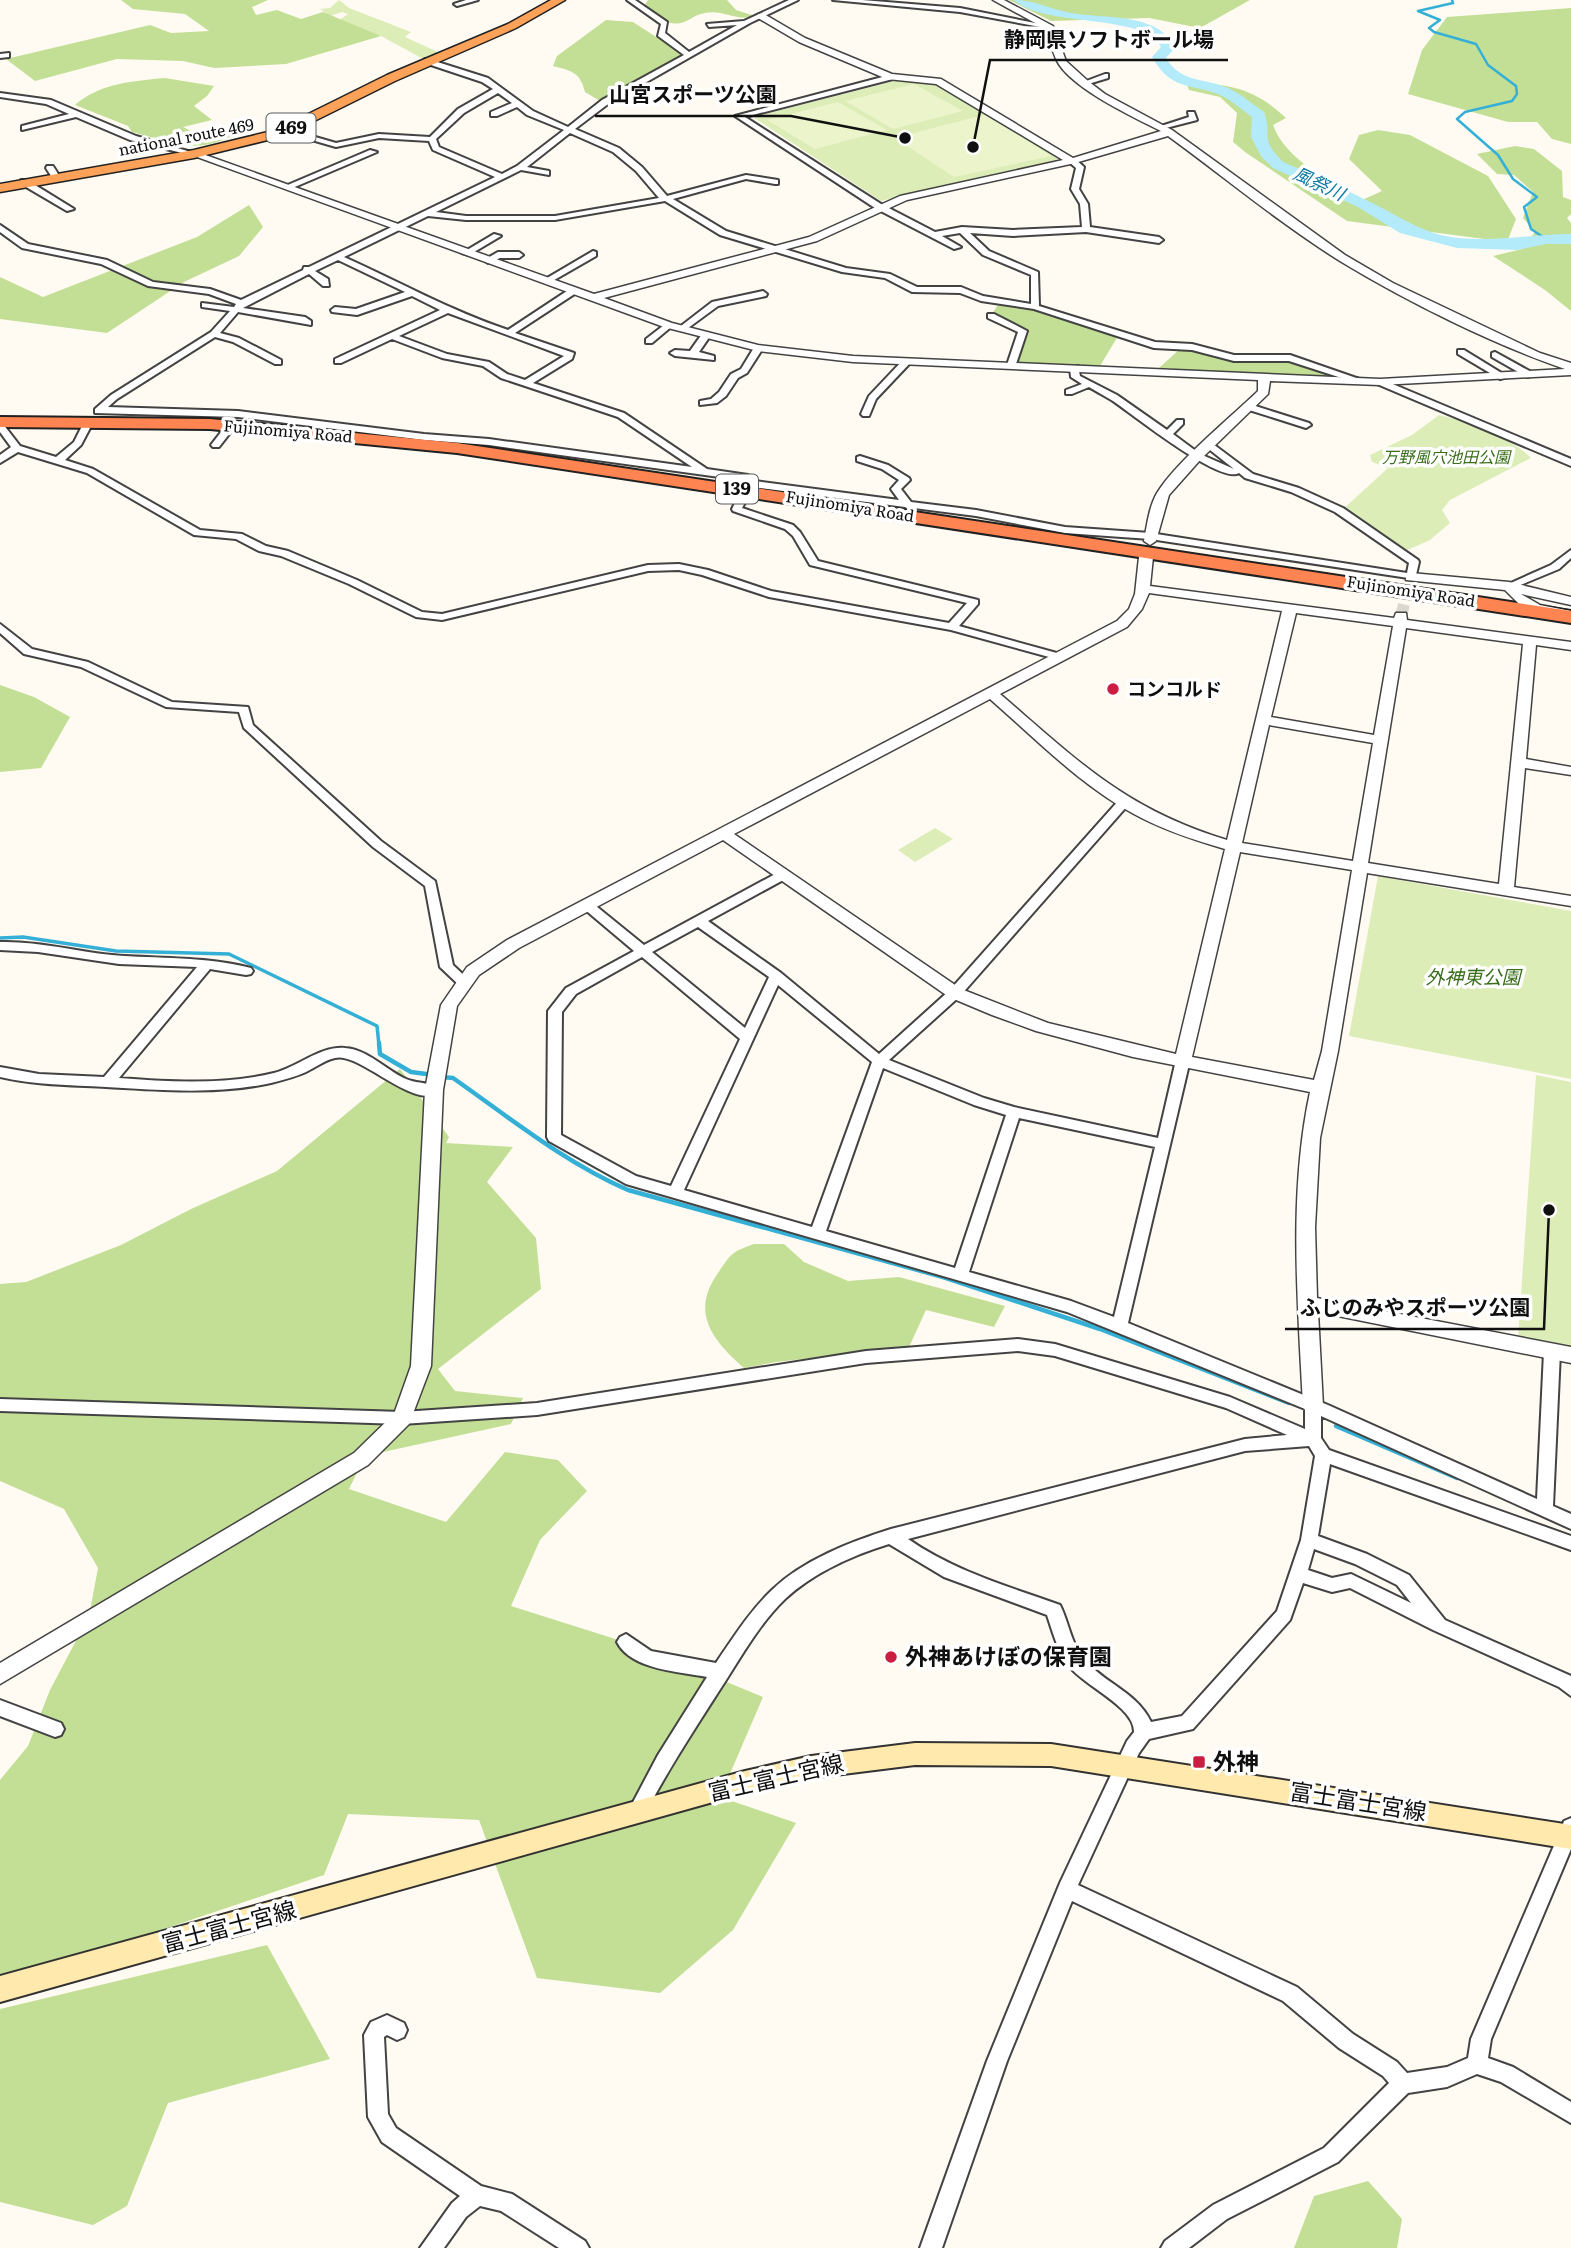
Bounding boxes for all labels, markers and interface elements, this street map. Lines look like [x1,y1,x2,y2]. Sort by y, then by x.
callout: 静岡県ソフトボール場 [990,18,1228,60]
text: 静岡県ソフトボール場 [1004,22,1214,53]
callout: 山宮スポーツ公園 [595,74,791,116]
text: 山宮スポーツ公園 [609,77,777,108]
street label: national route 469 [116,111,256,161]
road number: 469 [266,113,316,142]
water label: 風祭川 [1289,159,1352,207]
street label: Fujinomiya Road [222,412,354,448]
park label: 万野風穴池田公園 [1382,444,1512,468]
road number: 139 [716,475,758,504]
street label: Fujinomiya Road [784,483,916,527]
street label: Fujinomiya Road [1345,568,1477,612]
place label: コンコルド [1127,674,1222,702]
marker: コンコルド [1105,681,1121,697]
park label: 外神東公園 [1425,962,1523,990]
callout: ふじのみやスポーツ公園 [1285,1287,1544,1329]
text: ふじのみやスポーツ公園 [1300,1290,1530,1321]
place label: 外神あけぼの保育園 [905,1638,1112,1672]
marker: 外神あけぼの保育園 [883,1649,899,1665]
place label: 外神 [1213,1743,1259,1777]
street label: 富士富士宮線 [704,1744,847,1808]
marker: 外神 [1191,1754,1207,1770]
street label: 富士富士宮線 [1288,1772,1429,1828]
street label: 富士富士宮線 [157,1891,300,1959]

